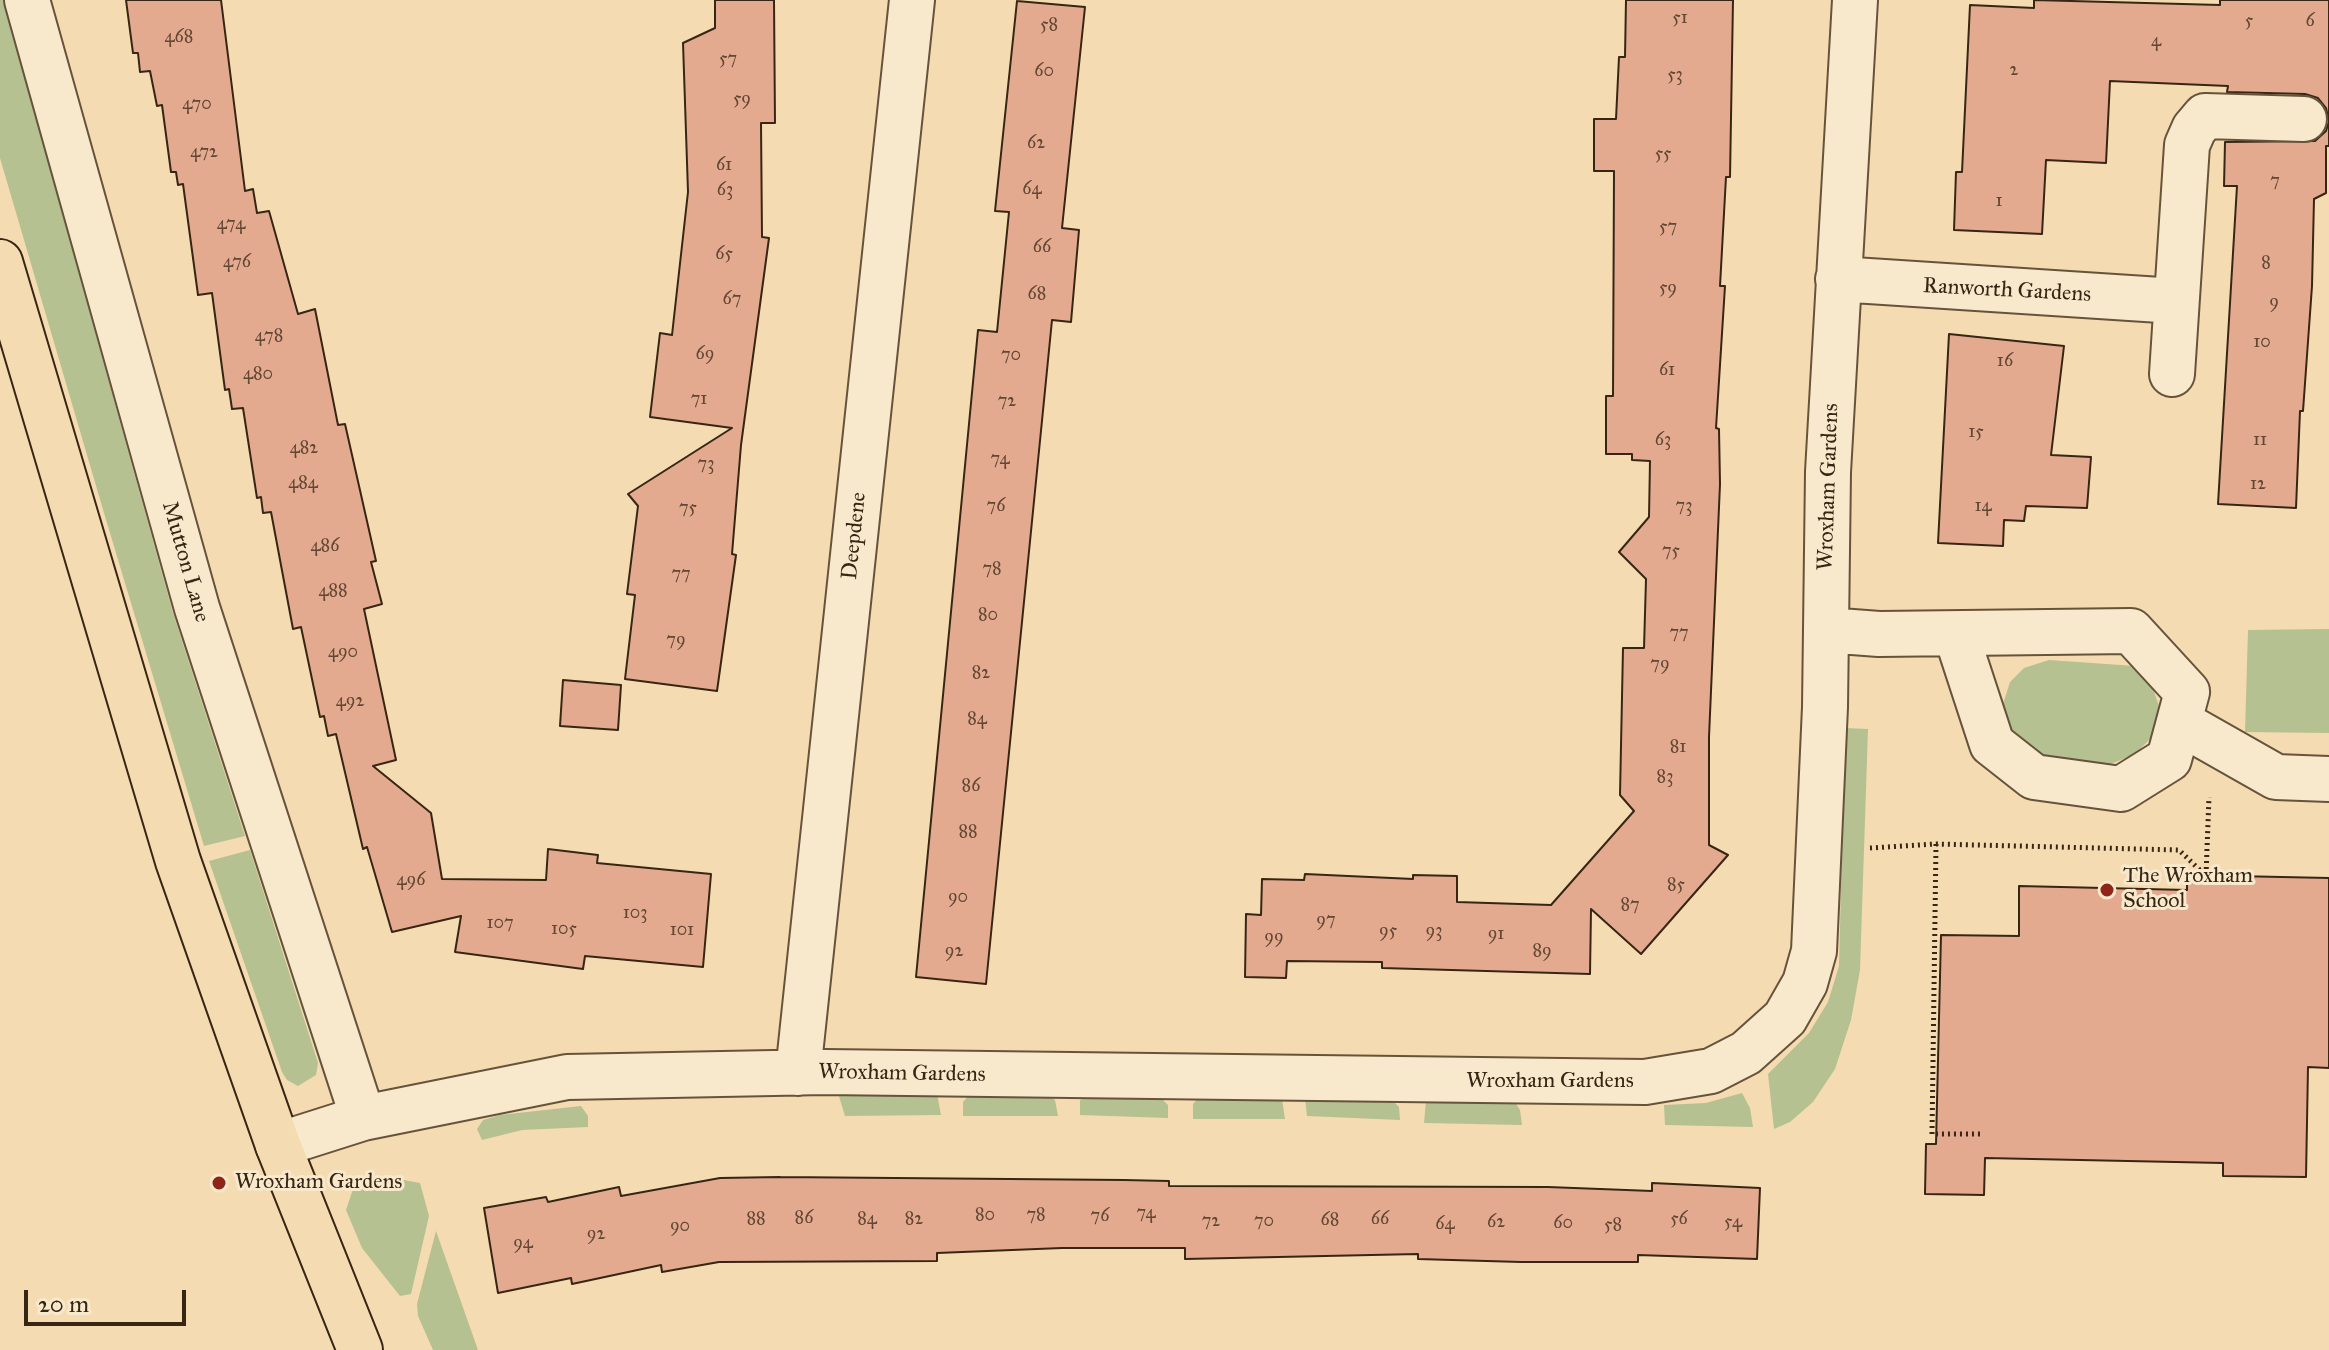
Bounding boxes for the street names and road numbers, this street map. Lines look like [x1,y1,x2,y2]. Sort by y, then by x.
street label: Ranworth Gardens [1922,273,2092,309]
street label: Wroxham Gardens [1813,403,1845,571]
street label: Deepdene [837,491,873,581]
street label: Mutton Lane [155,499,215,625]
street label: Wroxham Gardens [818,1059,986,1089]
street label: Wroxham Gardens [1466,1069,1634,1095]

